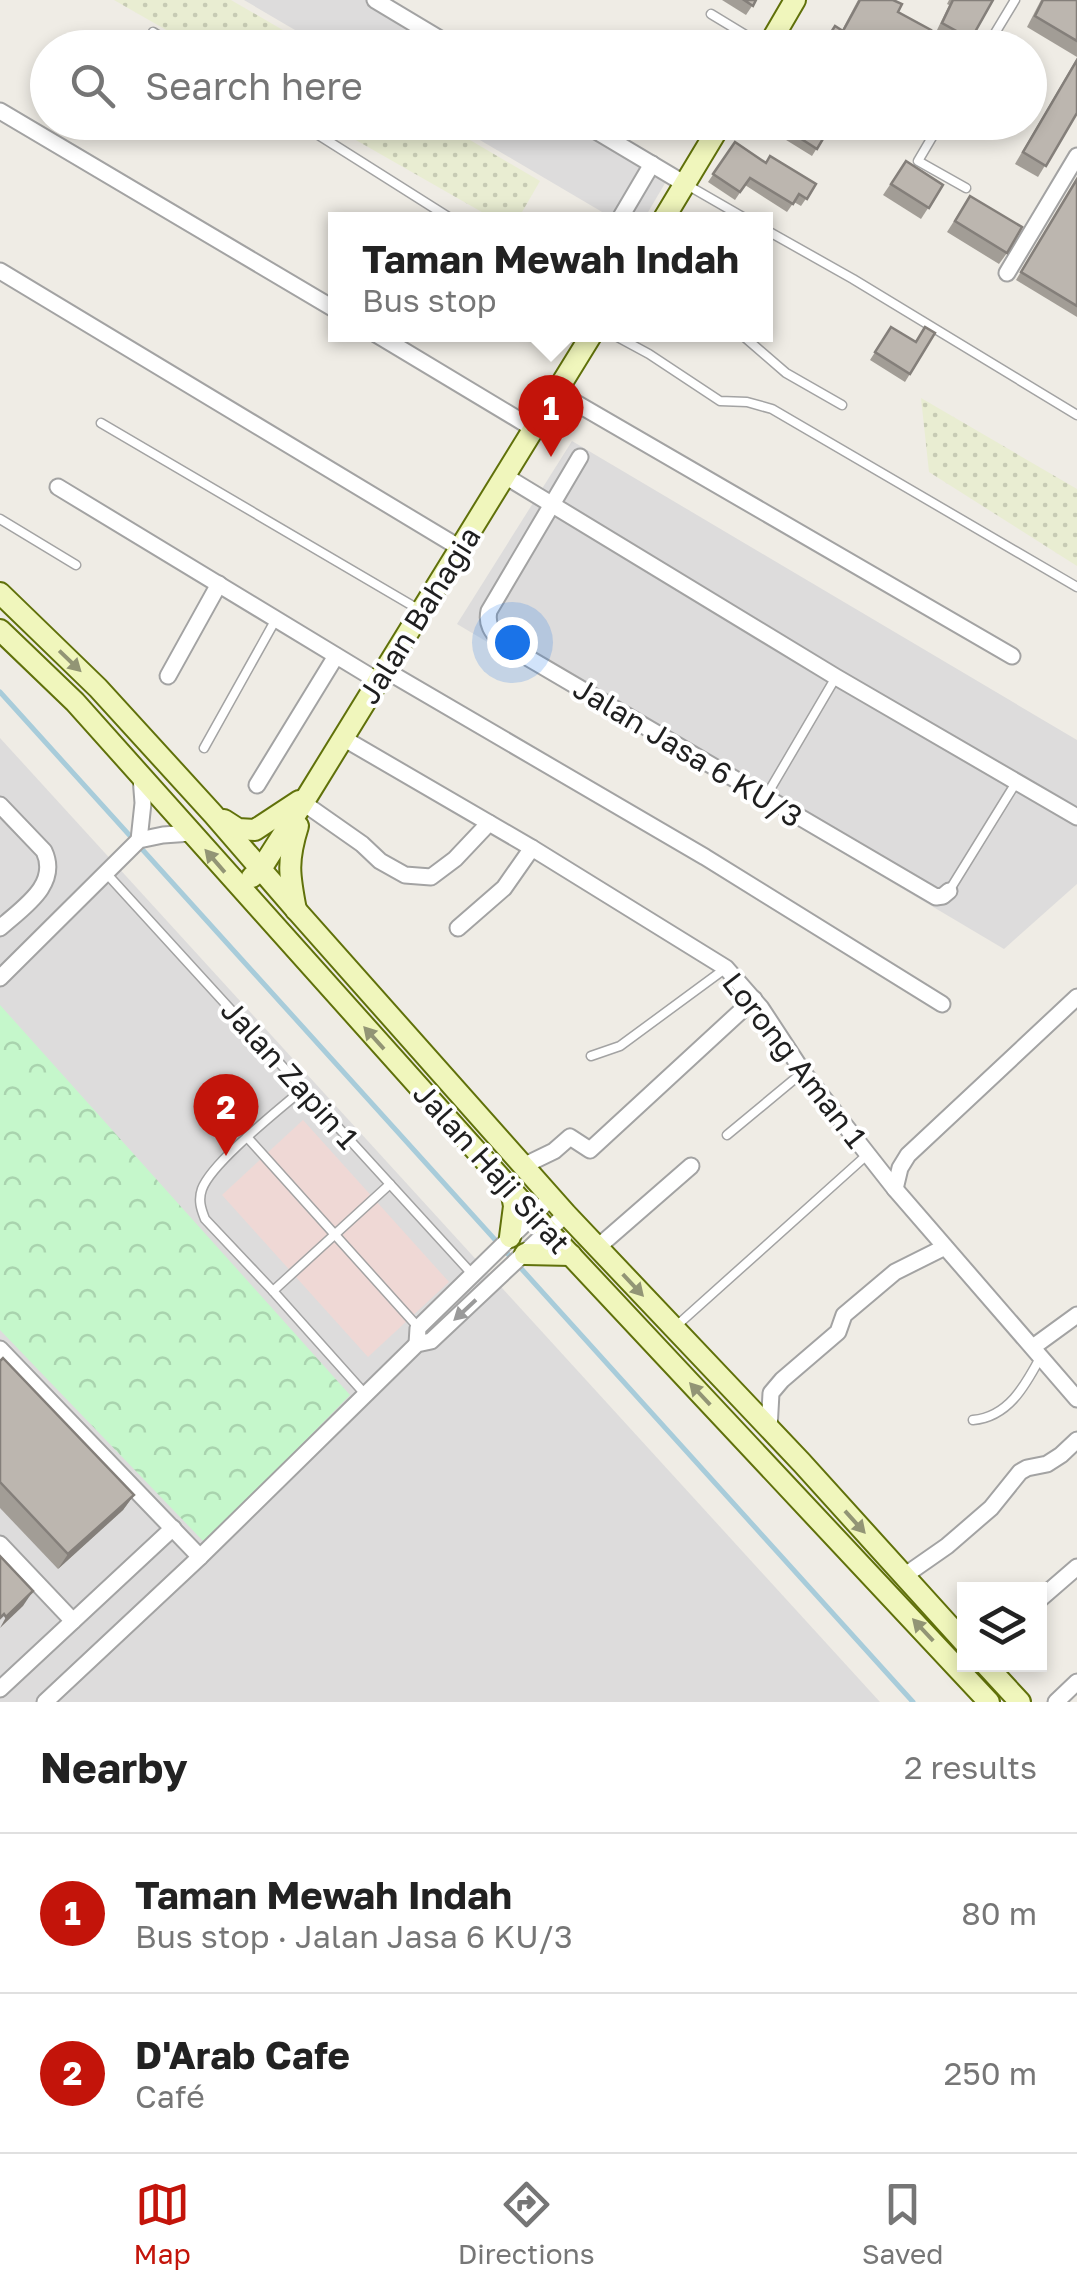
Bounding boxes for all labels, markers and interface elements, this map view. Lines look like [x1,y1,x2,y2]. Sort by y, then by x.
search box [30,30,1047,140]
icon: search [65,58,120,113]
text: Search here [145,63,363,108]
popup [328,212,773,342]
text: Taman Mewah Indah [362,236,739,281]
text: Bus stop [362,281,496,319]
pin: 1 [518,374,584,457]
street label: Jalan Bahagia [350,520,488,710]
your location [487,617,538,668]
one-way arrow [57,649,81,672]
street label: Jalan Jasa 6 KU/3 [567,670,809,834]
one-way arrow [205,849,227,874]
street label: Lorong Aman 1 [715,965,875,1155]
street label: Jalan Zapin 1 [214,992,366,1156]
one-way arrow [364,1026,386,1051]
pin: 2 [194,1074,258,1156]
street label: Jalan Haji Sirat [406,1075,578,1261]
one-way arrow [621,1272,644,1296]
one-way arrow [453,1298,477,1321]
one-way arrow [689,1382,712,1406]
one-way arrow [843,1510,866,1534]
map controls [957,1582,1047,1672]
button: layers [957,1582,1047,1672]
one-way arrow [912,1619,935,1643]
text: Nearby [40,1742,188,1792]
text: 2 results [904,1748,1037,1786]
text: Taman Mewah Indah [135,1872,512,1917]
text: 1 [64,1894,81,1932]
text: 80 m [961,1894,1037,1932]
text: Bus stop · Jalan Jasa 6 KU/3 [135,1917,573,1955]
text: D'Arab Cafe [135,2032,350,2077]
text: 2 [63,2054,82,2092]
text: 250 m [944,2054,1037,2092]
text: Café [135,2077,205,2115]
tab: Map [134,2177,191,2270]
tab: Directions [458,2177,595,2270]
tab: Saved [862,2177,943,2270]

